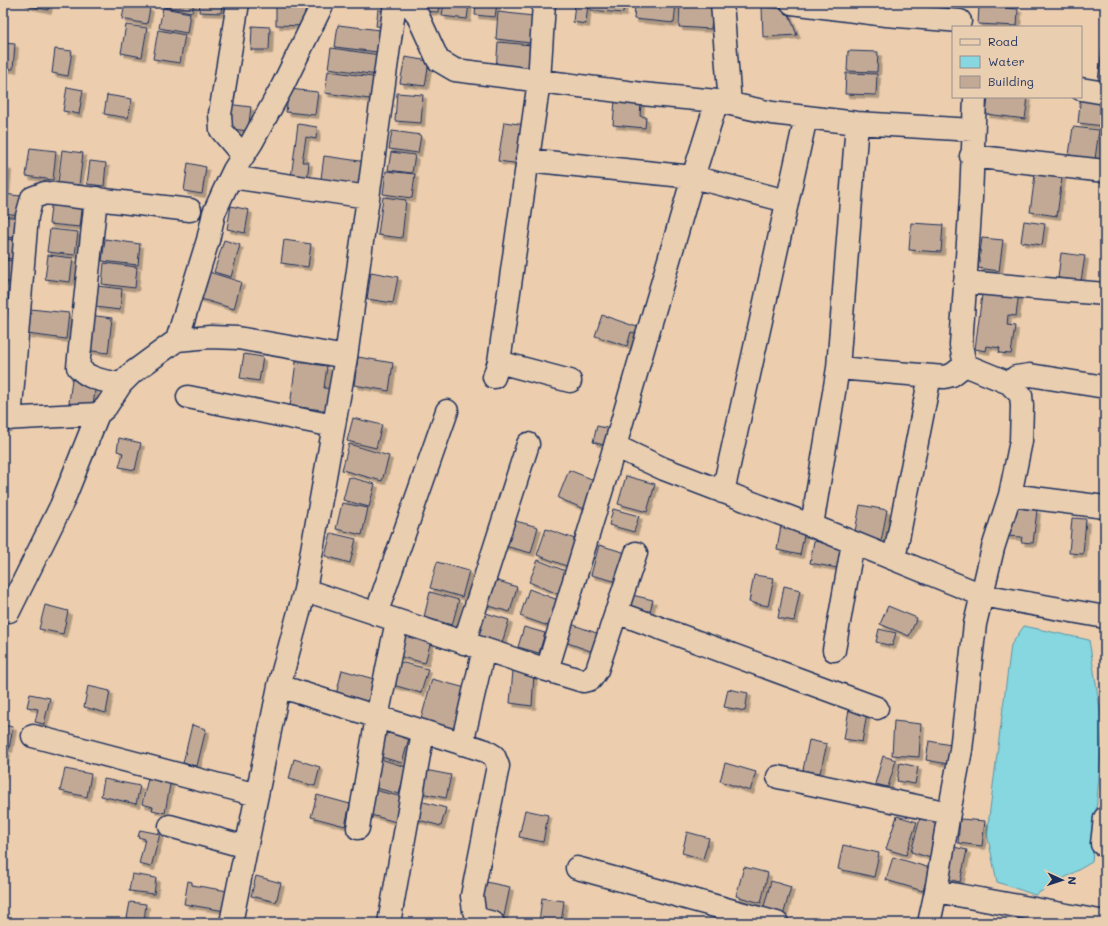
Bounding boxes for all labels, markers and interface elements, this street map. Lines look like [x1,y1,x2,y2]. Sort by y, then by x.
legend [952,26,1082,98]
text: Road [988,33,1018,49]
text: Water [988,53,1025,69]
text: Building [988,73,1034,89]
north arrow [1042,860,1082,900]
text: N [1065,876,1080,885]

